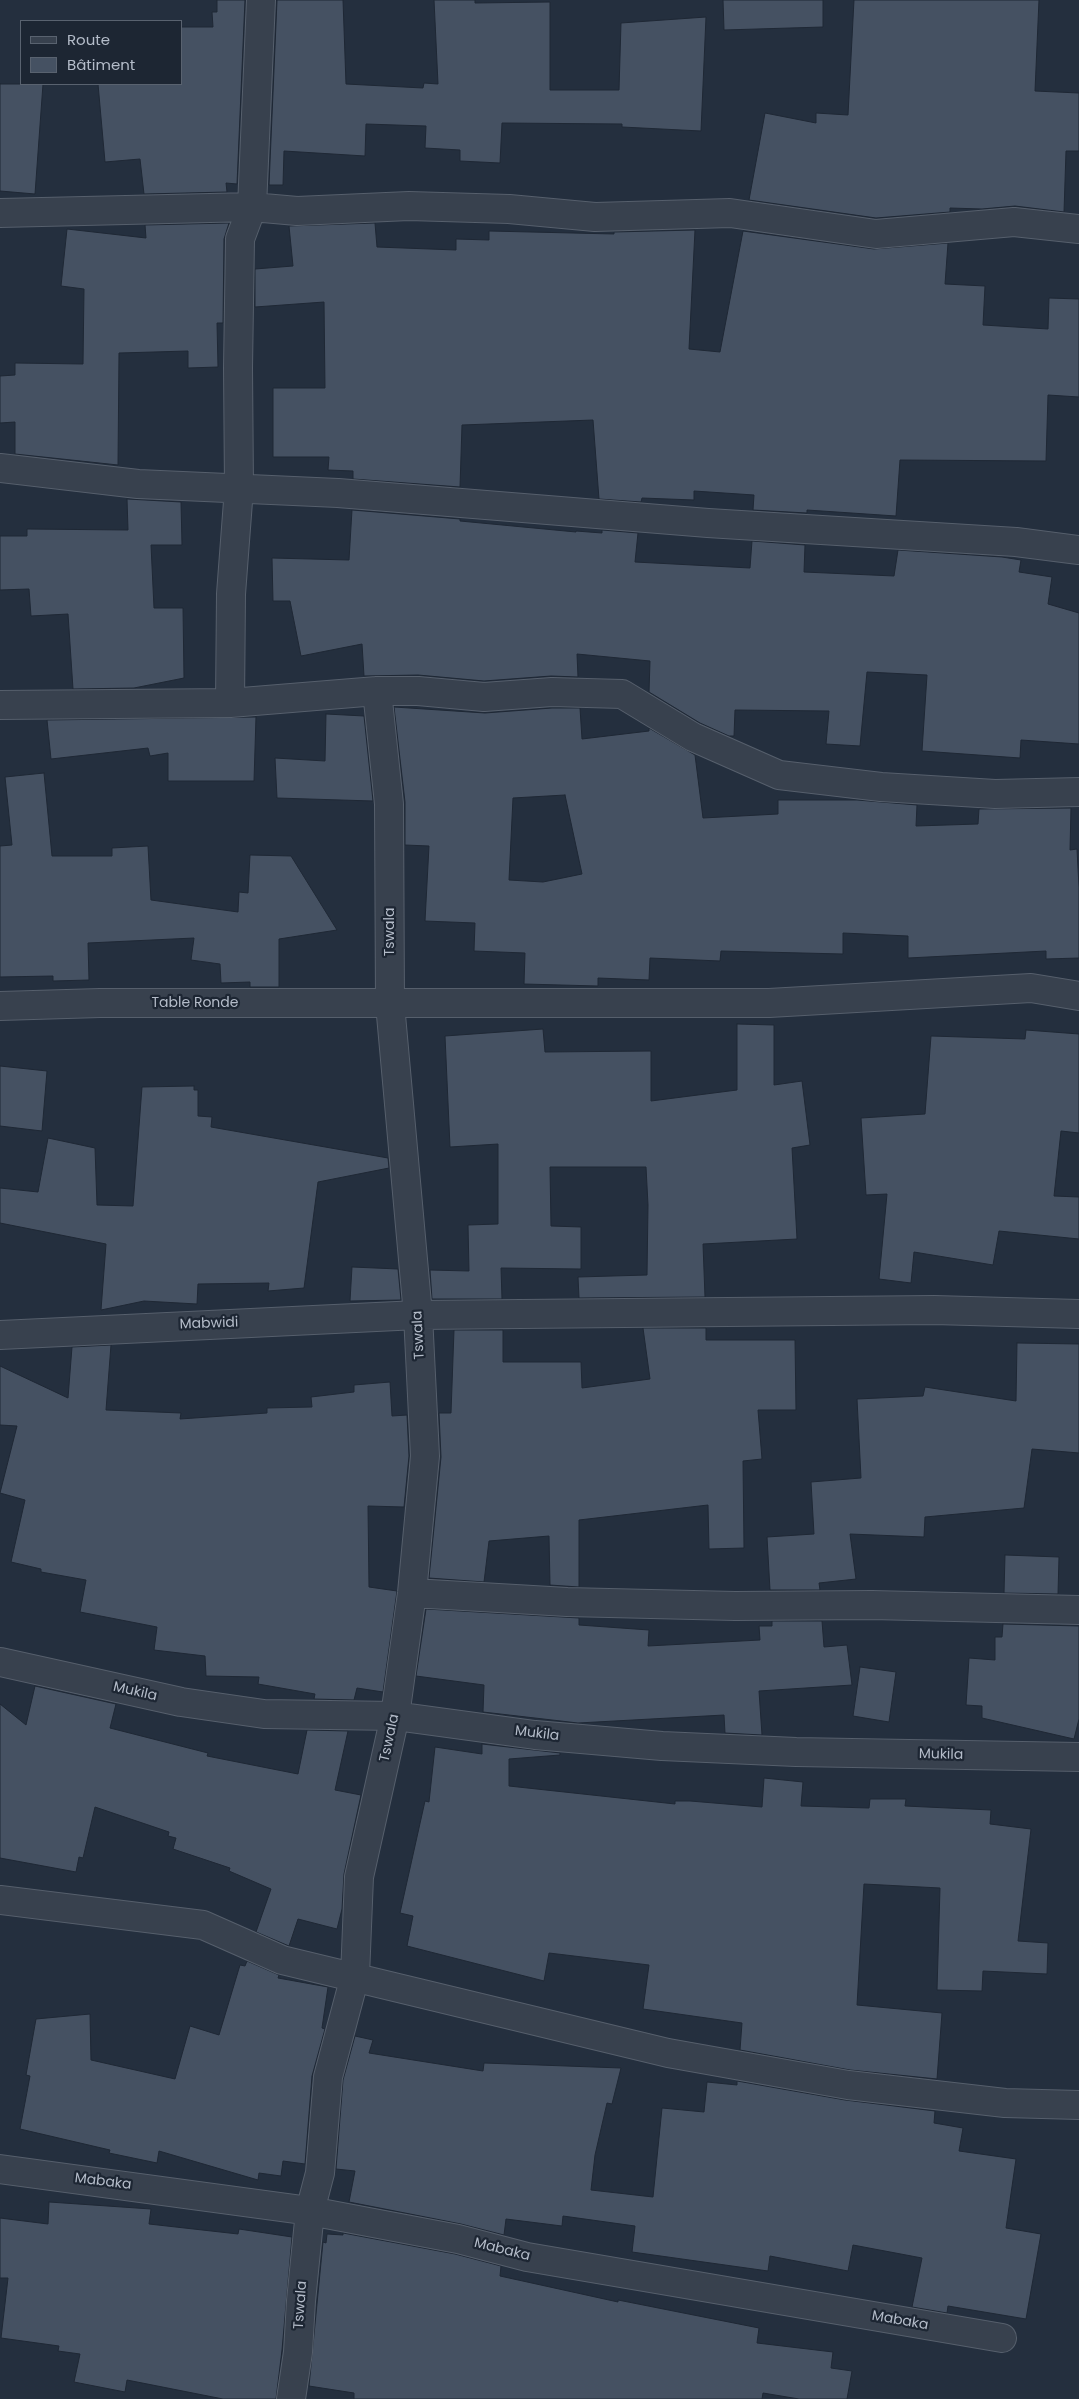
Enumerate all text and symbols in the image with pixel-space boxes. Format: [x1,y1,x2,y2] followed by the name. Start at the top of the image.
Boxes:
[20,20,182,85] legend
[67,29,110,50] text: Route
[67,54,135,75] text: Bâtiment
[382,908,398,956] street label: Tswala
[152,995,238,1011] street label: Table Ronde
[409,1310,429,1360] street label: Tswala
[179,1315,239,1333] street label: Mabwidi
[111,1679,159,1705] street label: Mukila
[377,1712,403,1764] street label: Tswala
[514,1723,560,1745] street label: Mukila
[919,1746,963,1764] street label: Mukila
[74,2170,132,2194] street label: Mabaka
[472,2235,532,2265] street label: Mabaka
[291,2280,311,2330] street label: Tswala
[870,2308,930,2334] street label: Mabaka

